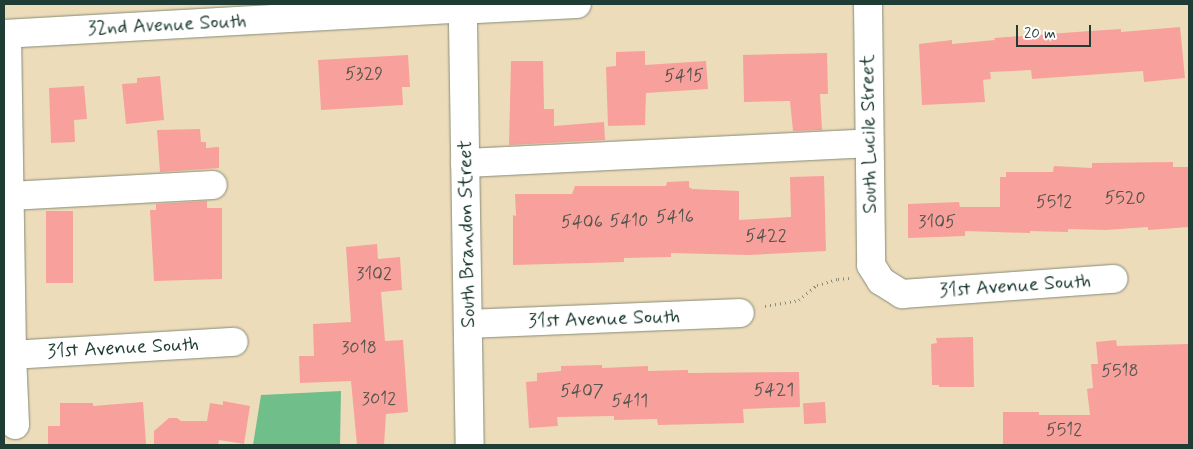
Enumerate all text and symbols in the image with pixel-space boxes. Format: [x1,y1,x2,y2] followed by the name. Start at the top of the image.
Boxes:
[88,9,246,41] street label: 32nd Avenue South
[1018,15,1093,47] scale bar
[1024,24,1056,44] text: 20 m
[856,54,882,214] street label: South Lucile Street
[345,63,383,85] house number: 5329
[664,65,704,87] house number: 5415
[453,140,481,328] street label: South Brandon Street
[1104,187,1146,209] house number: 5520
[1036,191,1072,213] house number: 5512
[656,206,694,228] house number: 5416
[610,210,648,232] house number: 5410
[561,211,603,233] house number: 5406
[918,211,956,233] house number: 3105
[745,225,787,247] house number: 5422
[356,263,392,285] house number: 3102
[940,269,1090,303] street label: 31st Avenue South
[529,304,679,334] street label: 31st Avenue South
[48,332,198,364] street label: 31st Avenue South
[341,337,377,359] house number: 3018
[1101,360,1139,382] house number: 5518
[754,379,794,401] house number: 5421
[560,380,604,402] house number: 5407
[362,388,396,410] house number: 3012
[612,390,648,412] house number: 5411
[1046,419,1082,441] house number: 5512

